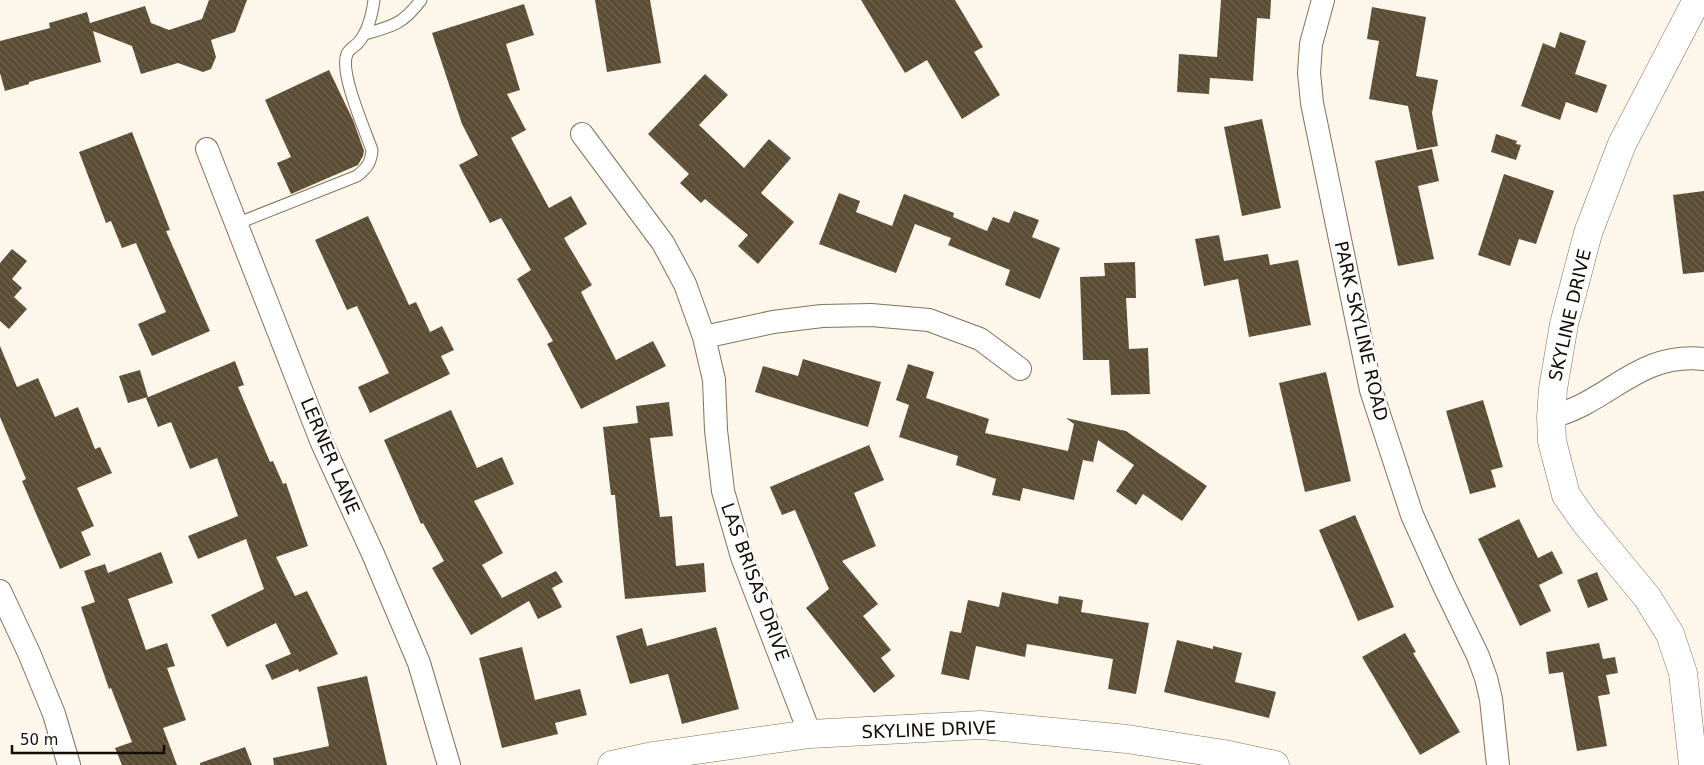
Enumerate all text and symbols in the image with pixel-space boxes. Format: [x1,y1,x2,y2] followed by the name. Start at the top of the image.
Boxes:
[1331,239,1392,423] street label: PARK SKYLINE ROAD
[1544,247,1595,383] street label: SKYLINE DRIVE
[296,394,364,517] street label: LERNER LANE
[717,500,794,664] street label: LAS BRISAS DRIVE
[861,717,997,742] street label: SKYLINE DRIVE
[12,722,165,754] scale bar
[20,731,58,749] text: 50 m

